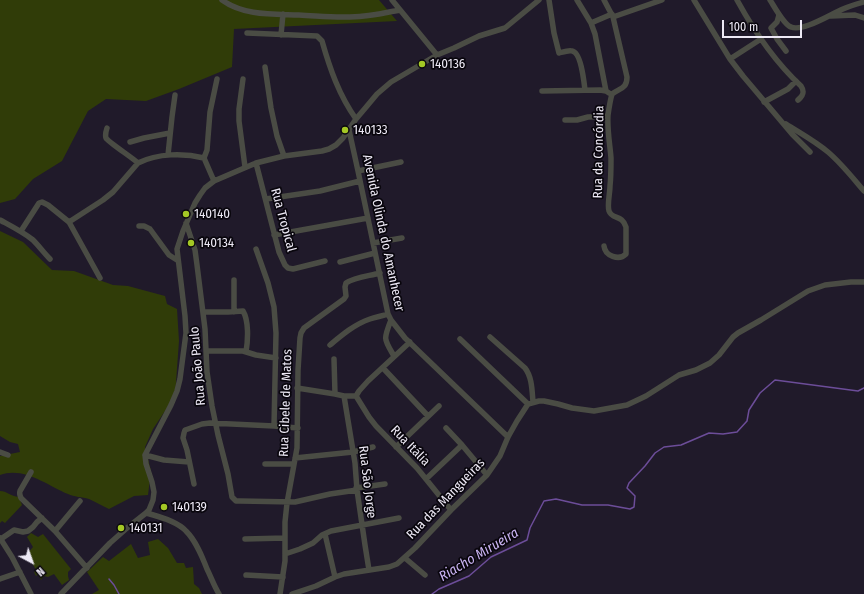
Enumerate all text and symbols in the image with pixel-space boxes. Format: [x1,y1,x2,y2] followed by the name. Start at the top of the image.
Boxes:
[724,12,804,38] scale bar
[729,20,758,34] text: 100 m
[430,56,465,72] place label: 140136
[417,59,427,69] marker: 140136
[590,106,608,198] street label: Rua da Concórdia
[353,122,388,138] place label: 140133
[340,125,350,135] marker: 140133
[359,153,407,313] street label: Avenida Olinda do Amanhecer
[267,186,299,254] street label: Rua Tropical
[194,206,230,222] place label: 140140
[181,209,191,219] marker: 140140
[199,235,234,251] place label: 140134
[186,238,196,248] marker: 140134
[187,326,209,406] street label: Rua João Paulo
[276,349,296,457] street label: Rua Cibele de Matos
[387,423,433,469] street label: Rua Itália
[355,445,379,519] street label: Rua São Jorge
[404,455,488,543] street label: Rua das Mangueiras
[172,499,207,515] place label: 140139
[159,502,169,512] marker: 140139
[129,520,163,536] place label: 140131
[116,523,126,533] marker: 140131
[436,525,522,585] water label: Riacho Mirueira
[12,542,52,582] north arrow
[33,564,47,579] text: N

